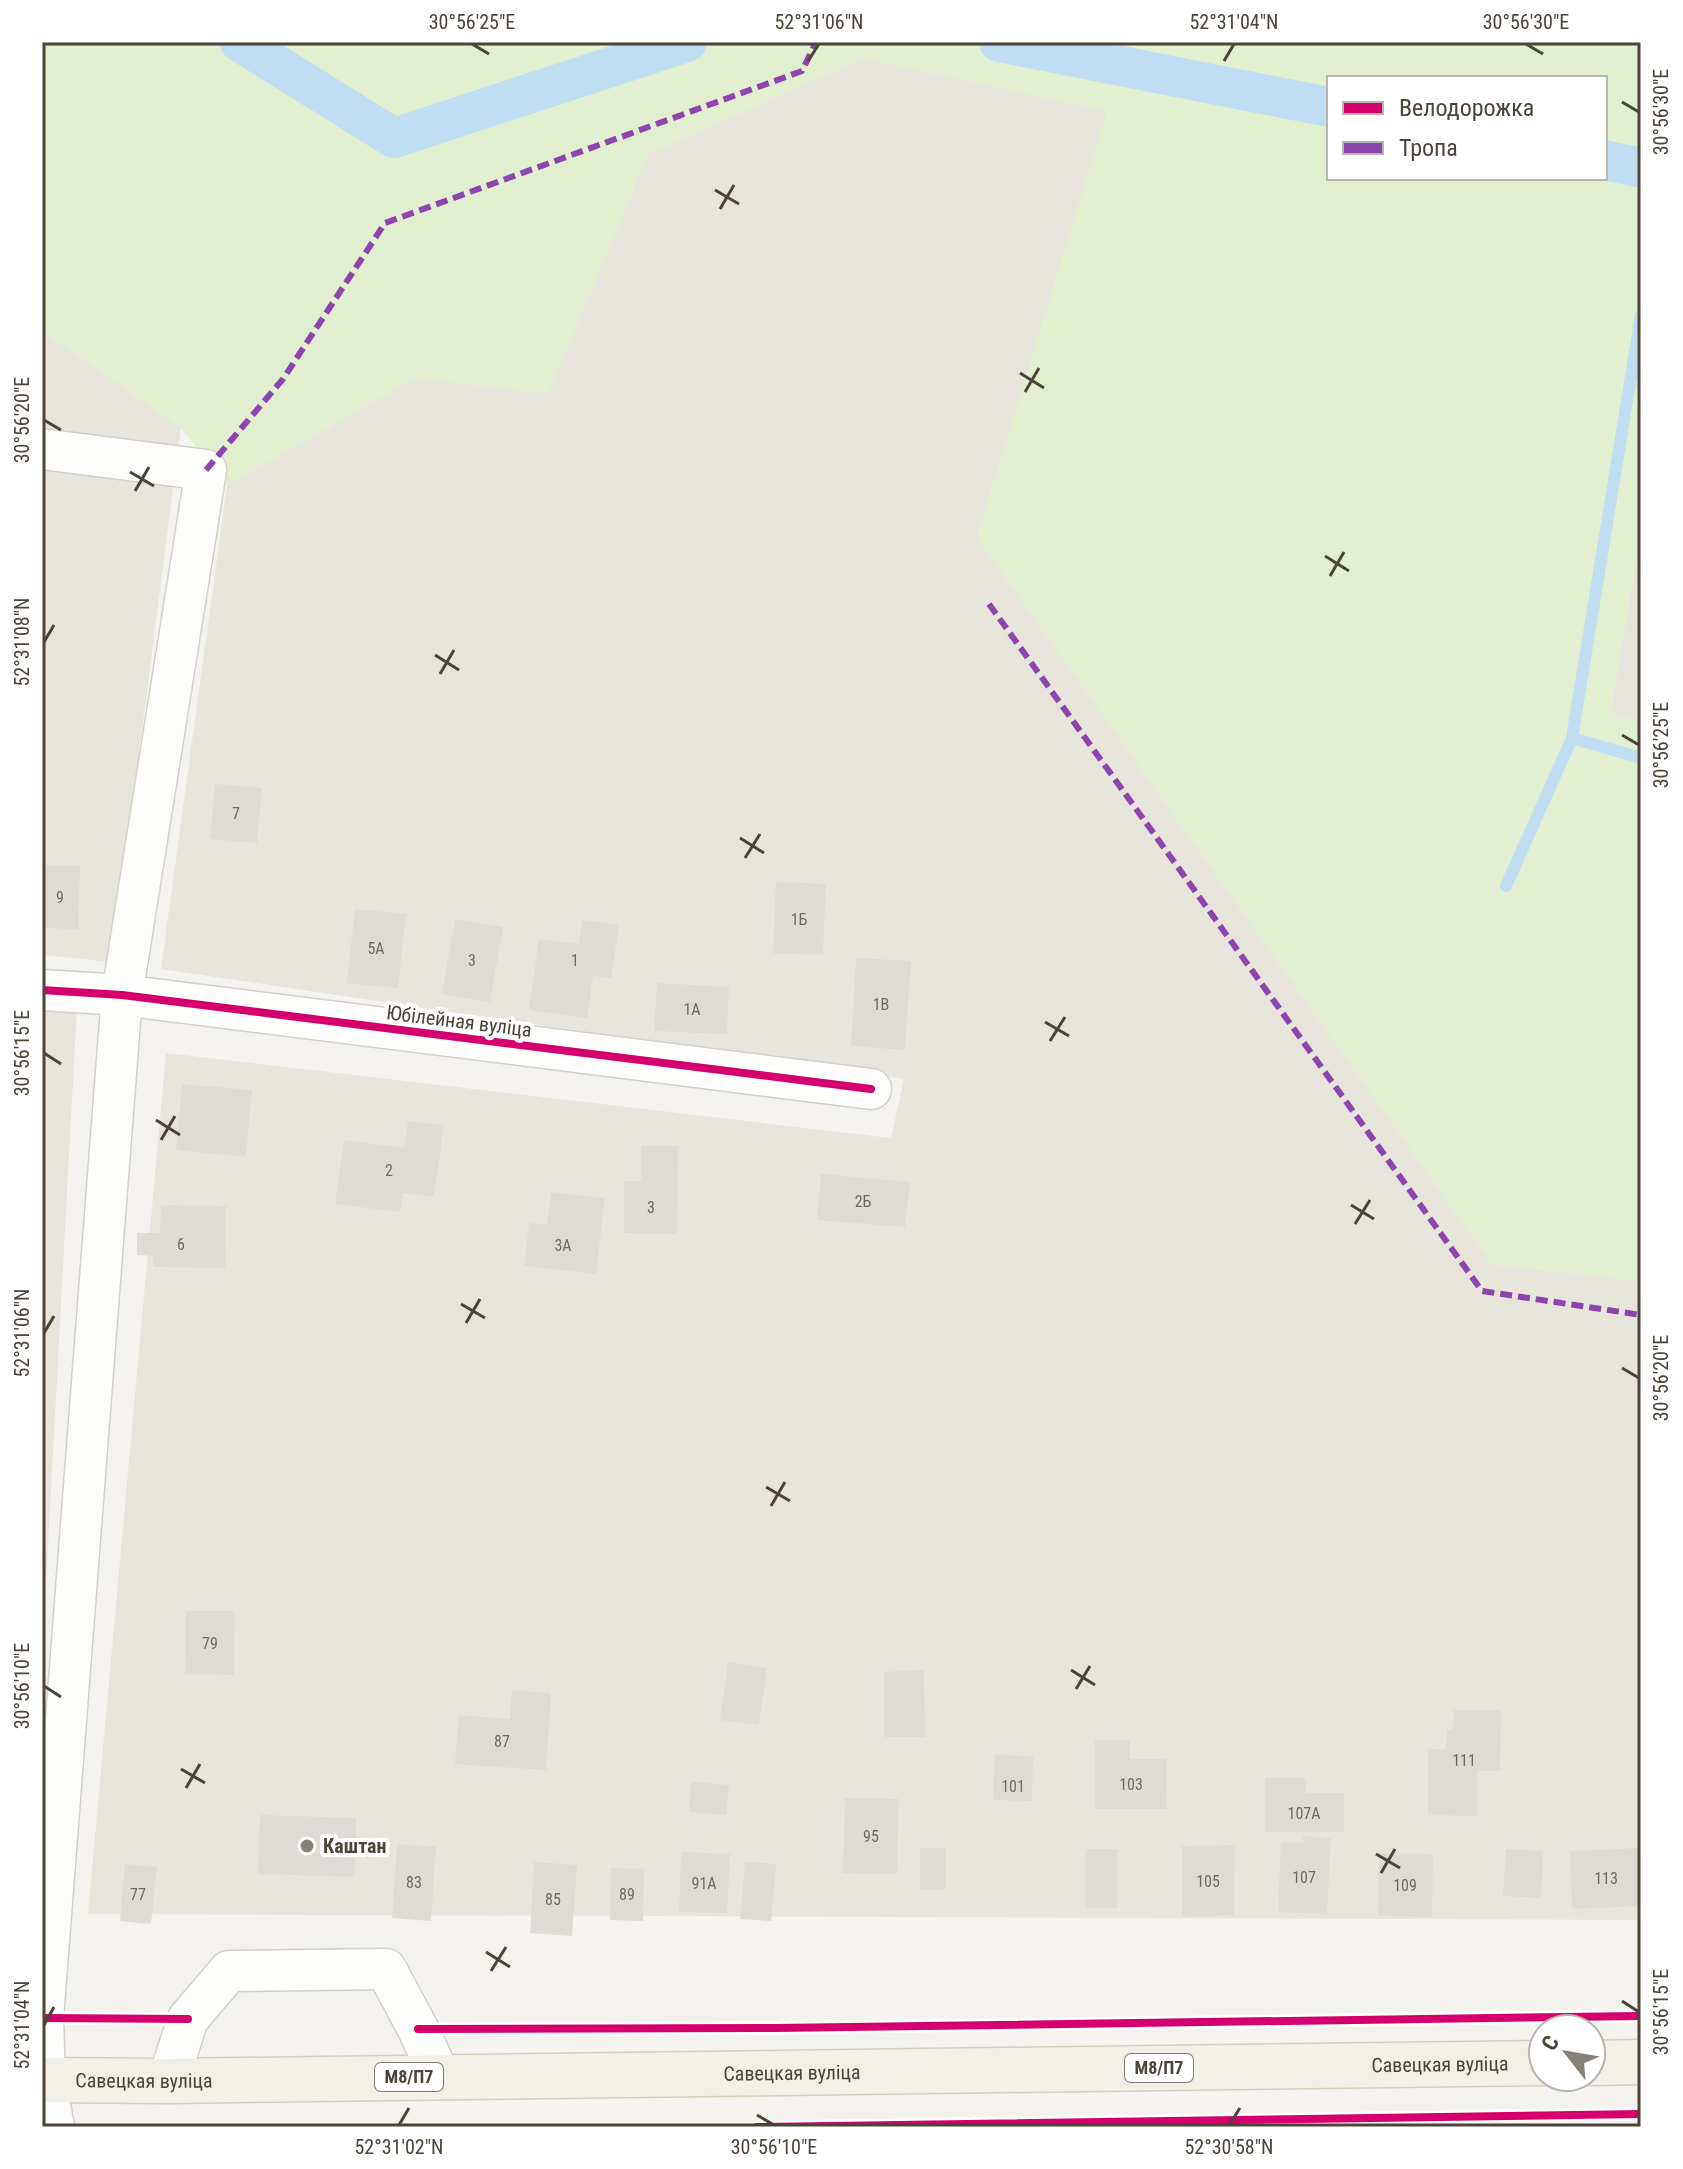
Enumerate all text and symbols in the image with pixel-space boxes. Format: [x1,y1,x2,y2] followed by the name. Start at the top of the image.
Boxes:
[429,10,515,34] text: 30°56'25"E
[774,10,864,34] text: 52°31'06"N
[1189,10,1279,34] text: 52°31'04"N
[1483,10,1569,34] text: 30°56'30"E
[1649,69,1673,155] text: 30°56'30"E
[1327,76,1607,180] legend
[1399,94,1534,122] text: Велодорожка
[1399,134,1458,162] text: Тропа
[10,377,34,463] text: 30°56'20"E
[10,597,34,687] text: 52°31'08"N
[1649,702,1673,788] text: 30°56'25"E
[232,804,240,823] house number: 7
[56,888,64,907] house number: 9
[791,910,808,929] house number: 1Б
[367,939,385,958] house number: 5А
[468,951,476,970] house number: 3
[571,951,579,970] house number: 1
[873,995,889,1014] house number: 1В
[385,1000,533,1042] street label: Юбілейная вуліца
[683,1000,701,1019] house number: 1А
[10,1010,34,1096] text: 30°56'15"E
[385,1161,393,1180] house number: 2
[855,1192,872,1211] house number: 2Б
[647,1198,655,1217] house number: 3
[177,1235,185,1254] house number: 6
[554,1236,572,1255] house number: 3А
[10,1288,34,1378] text: 52°31'06"N
[1649,1335,1673,1421] text: 30°56'20"E
[202,1634,218,1653] house number: 79
[10,1643,34,1729] text: 30°56'10"E
[494,1732,510,1751] house number: 87
[1452,1751,1476,1770] house number: 111
[1119,1775,1143,1794] house number: 103
[1001,1777,1025,1796] house number: 101
[1288,1804,1320,1823] house number: 107А
[863,1827,879,1846] house number: 95
[323,1834,386,1858] place label: Каштан
[298,1837,316,1855] marker: Каштан
[1292,1868,1316,1887] house number: 107
[1594,1869,1618,1888] house number: 113
[1196,1872,1220,1891] house number: 105
[406,1873,422,1892] house number: 83
[691,1874,717,1893] house number: 91А
[1393,1876,1417,1895] house number: 109
[130,1885,146,1904] house number: 77
[619,1885,635,1904] house number: 89
[545,1890,561,1909] house number: 85
[1649,1969,1673,2055] text: 30°56'15"E
[10,1980,34,2070] text: 52°31'04"N
[1527,2013,1607,2093] north arrow
[1536,2031,1564,2055] text: С
[1371,2051,1509,2077] street label: Савецкая вуліца
[1125,2054,1193,2082] road number: М8/П7
[723,2060,861,2086] street label: Савецкая вуліца
[375,2063,443,2091] road number: М8/П7
[75,2068,213,2093] street label: Савецкая вуліца
[354,2135,444,2159] text: 52°31'02"N
[731,2135,817,2159] text: 30°56'10"E
[1184,2135,1274,2159] text: 52°30'58"N

